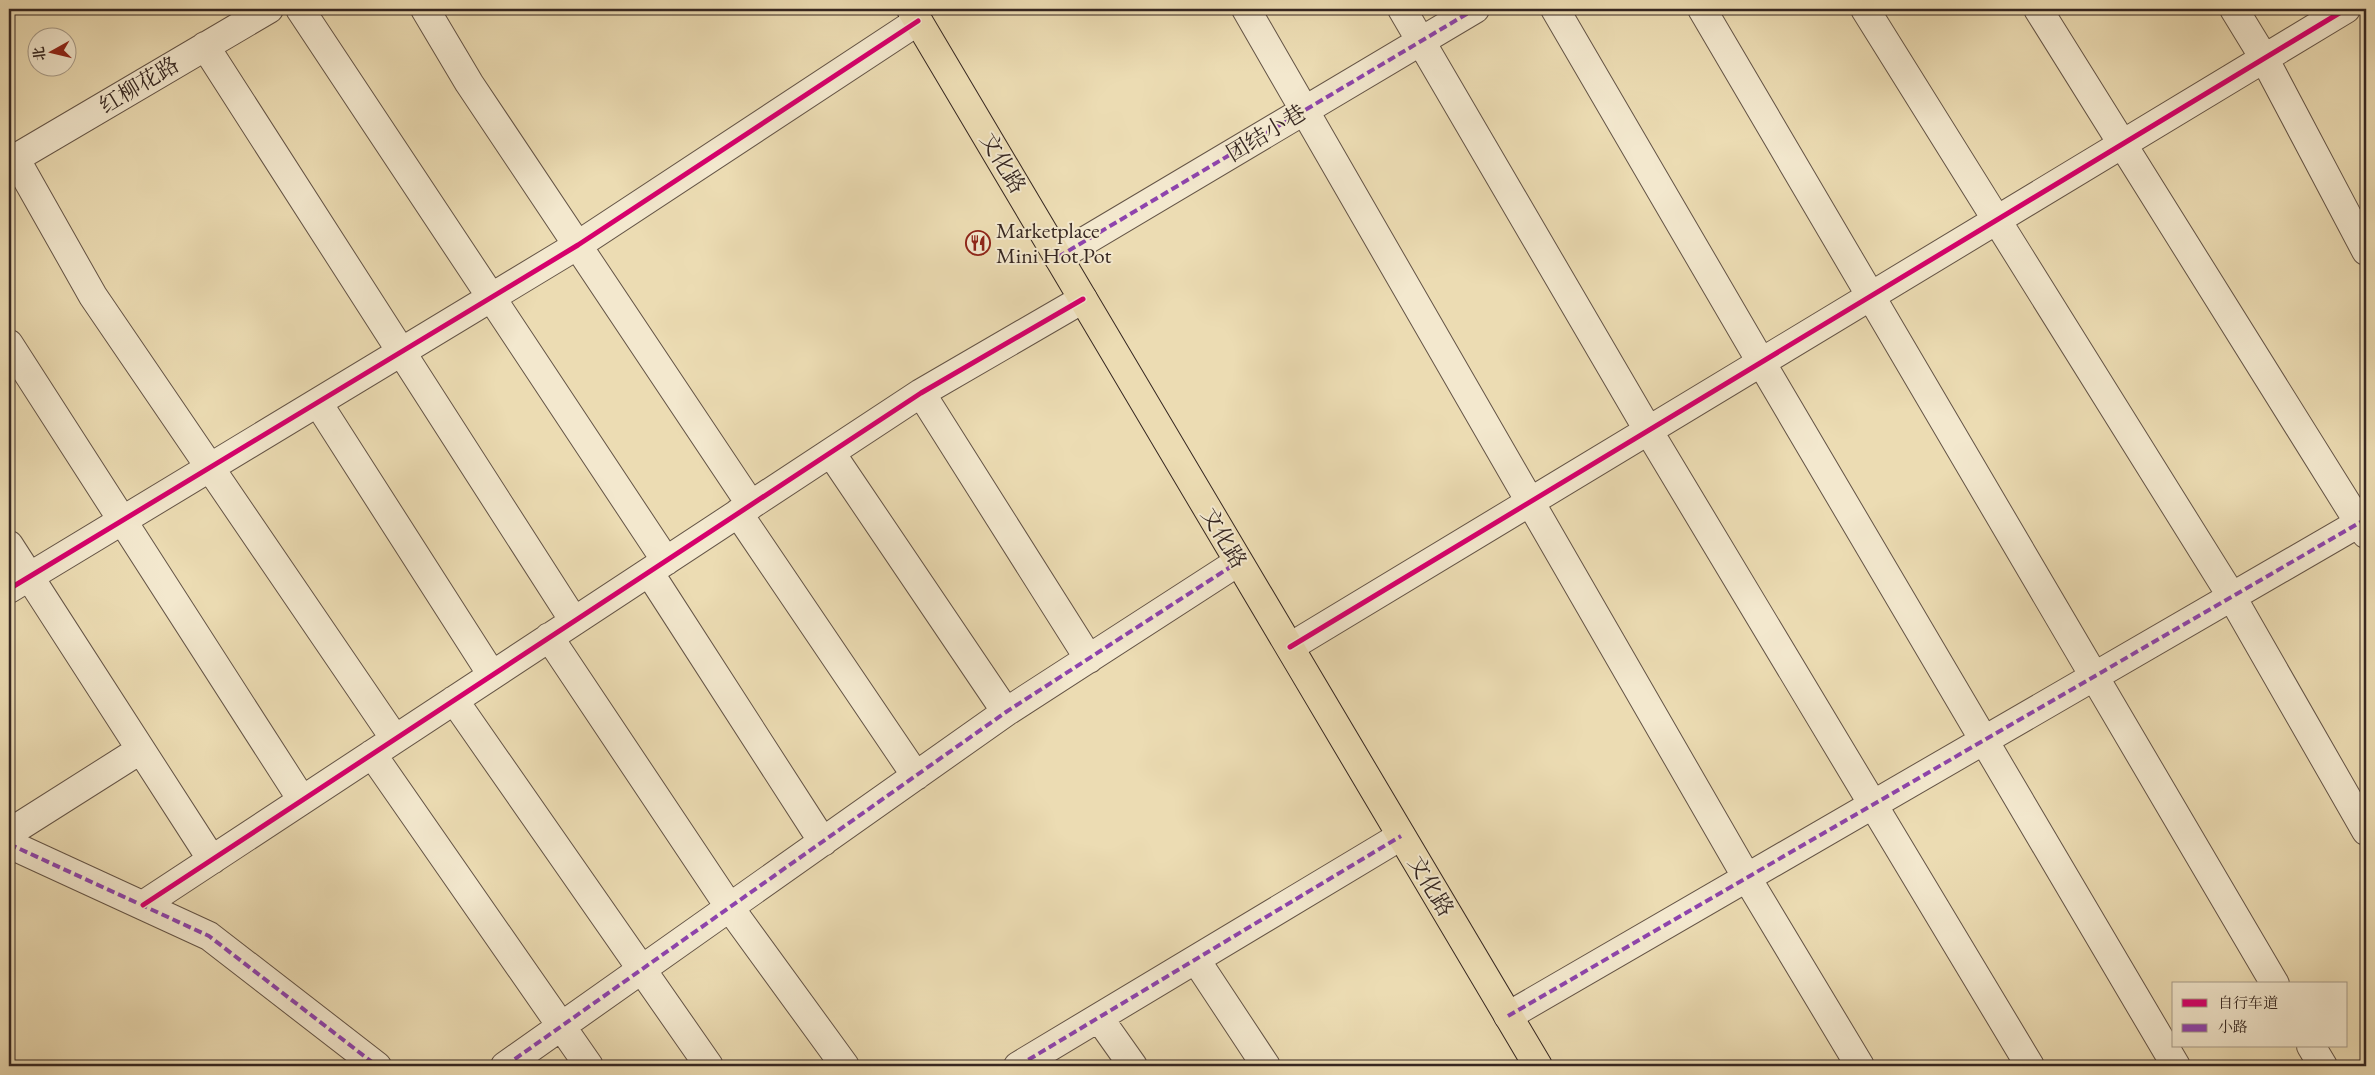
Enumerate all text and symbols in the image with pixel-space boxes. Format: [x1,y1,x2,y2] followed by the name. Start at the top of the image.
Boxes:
[28,28,78,78] north arrow
[29,46,49,62] text: 北
[94,50,184,120] street label: 红柳花路
[1221,98,1311,168] street label: 团结小巷
[974,127,1032,199] street label: 文化路
[996,216,1112,270] place label: Marketplace Mini Hot Pot
[965,230,991,256] restaurant icon: Marketplace Mini Hot Pot
[1195,502,1253,574] street label: 文化路
[1402,850,1460,922] street label: 文化路
[2172,982,2348,1048] legend
[2218,993,2278,1012] text: 自行车道
[2218,1017,2248,1036] text: 小路

